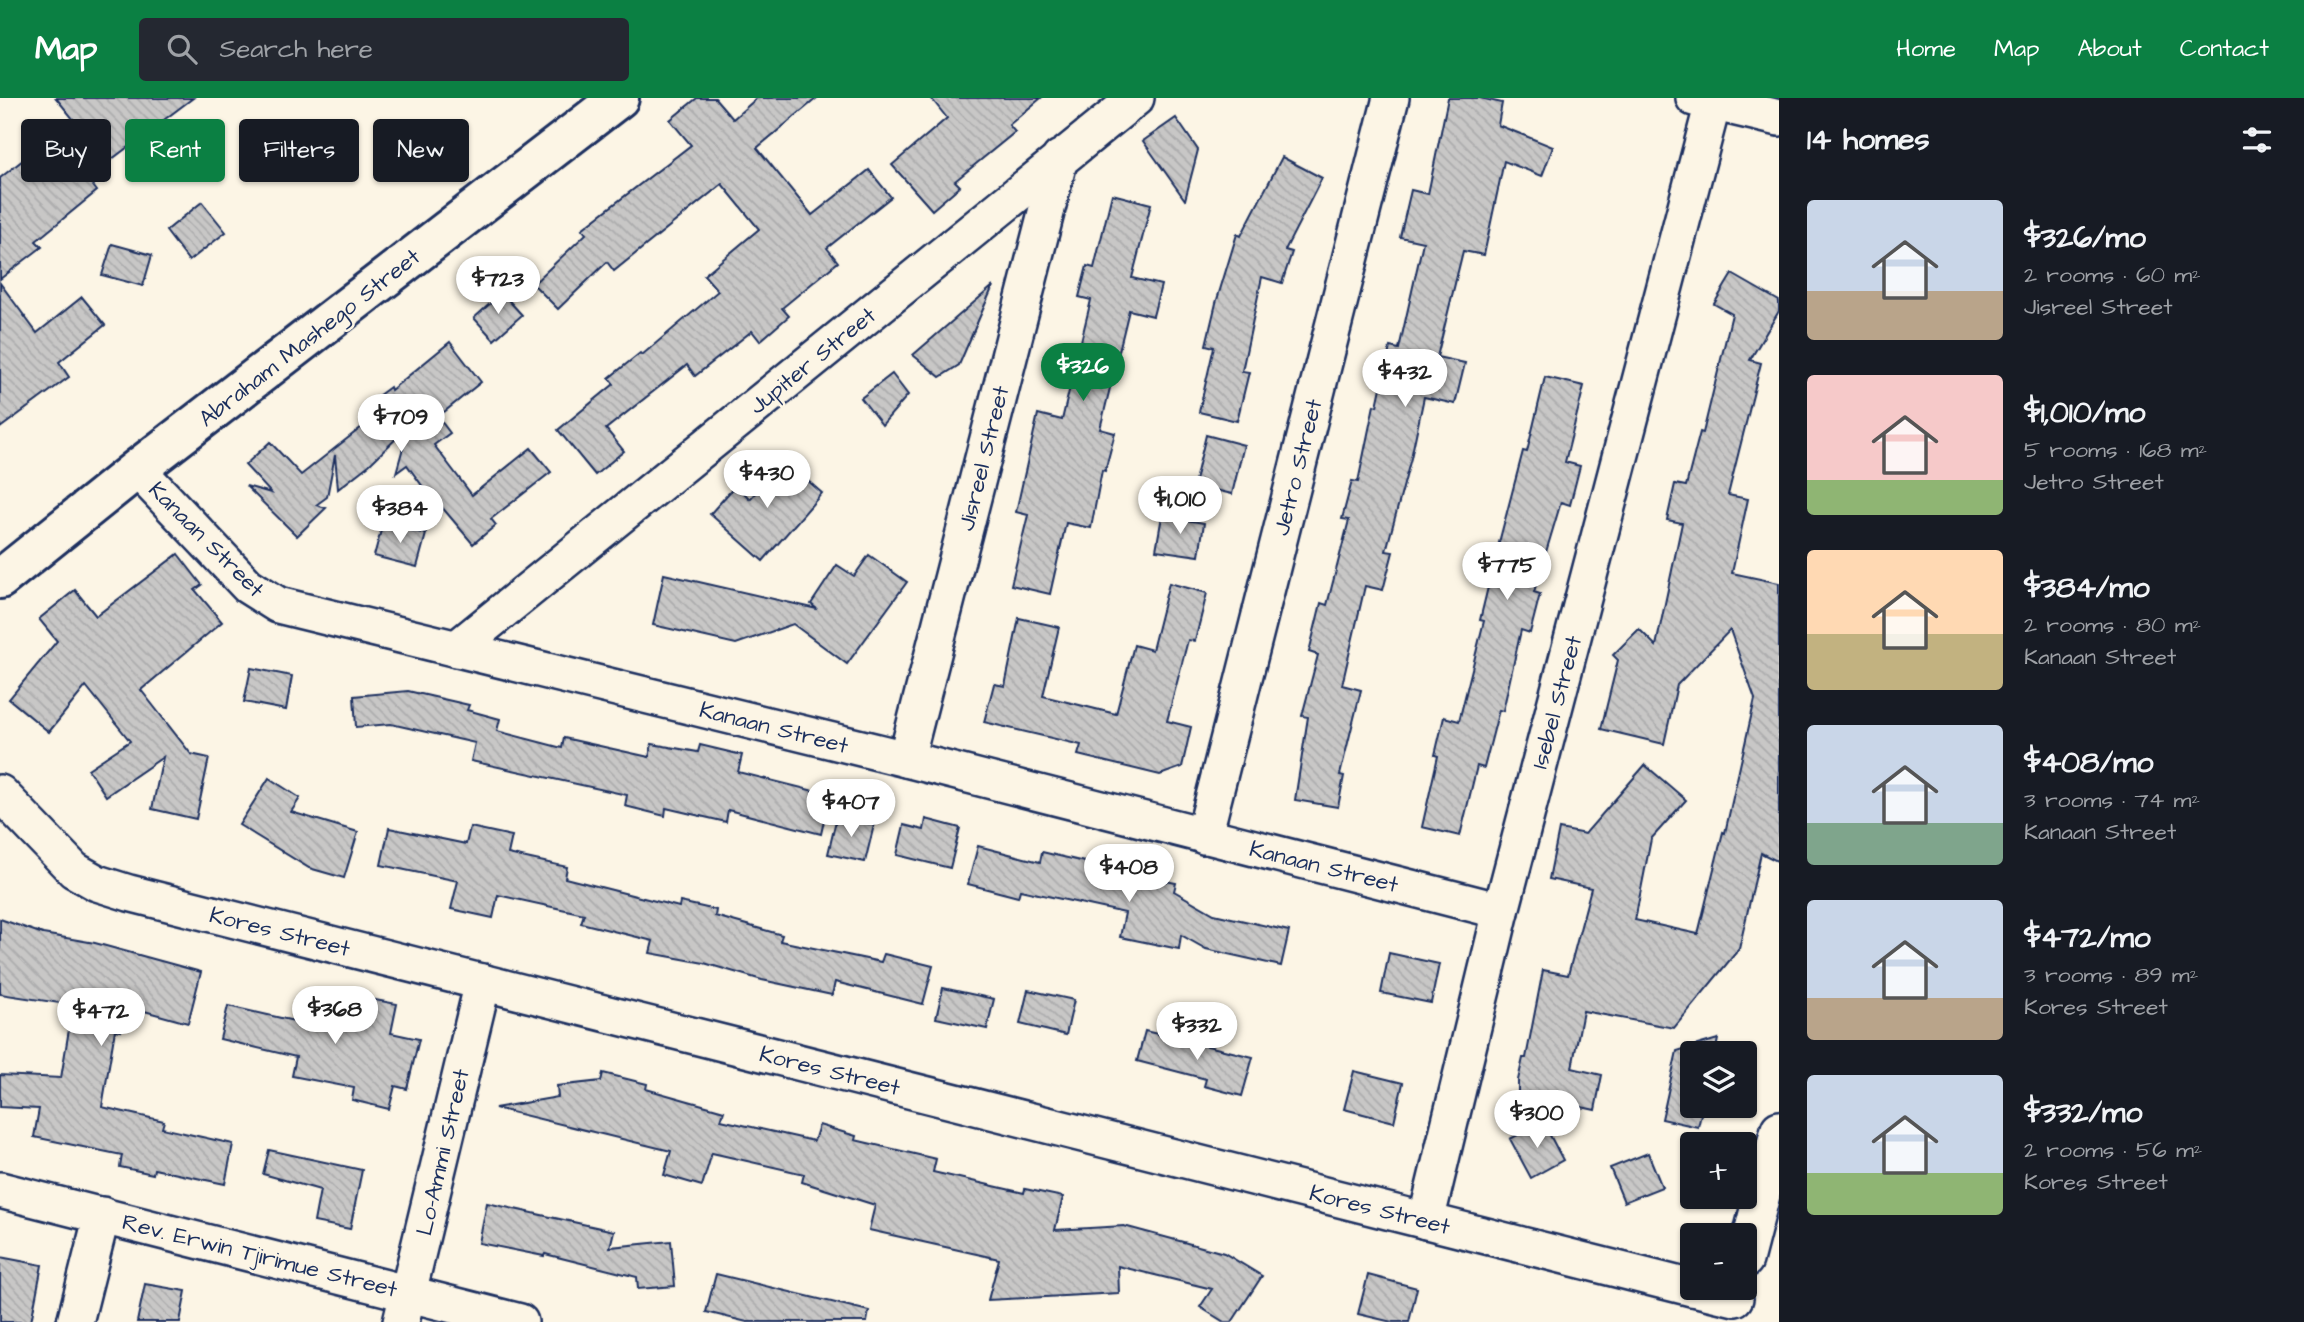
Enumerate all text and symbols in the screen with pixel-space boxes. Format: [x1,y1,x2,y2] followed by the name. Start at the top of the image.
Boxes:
[139,18,629,81] search box
[35,26,97,72] text: Map
[163,30,201,68] icon: search
[219,31,373,67] text: Search here
[1896,32,1956,66] text: Home
[1994,32,2039,66] text: Map
[2077,32,2142,66] text: About
[2180,32,2269,66] text: Contact
[21,119,111,182] chip: Buy
[125,119,225,182] chip: Rent
[239,119,359,182] chip: Filters
[373,119,469,182] chip: New
[1807,119,1930,161] text: 14 homes
[2238,121,2276,159] icon: filters
[2024,217,2146,259] text: $326/mo
[1863,228,1947,312] icon: home
[192,241,428,435] street label: Abraham Mashego Street
[457,256,539,316] pin: $723
[2024,259,2201,291] text: 2 rooms · 60 m²
[472,263,524,295] text: $723
[2024,291,2173,323] text: Jisreel Street
[742,299,883,422] street label: Jupiter Street
[1042,344,1124,403] pin: $326
[1057,350,1109,382] text: $326
[1364,350,1446,409] pin: $432
[1378,356,1432,388] text: $432
[950,382,1018,534] street label: Jisreel Street
[2024,392,2145,434] text: $1,010/mo
[360,394,442,454] pin: $709
[1266,395,1331,539] street label: Jetro Street
[374,401,428,433] text: $709
[1863,403,1947,487] icon: home
[2024,434,2207,466] text: 5 rooms · 168 m²
[726,450,808,510] pin: $430
[740,457,794,489] text: $430
[2024,466,2164,498] text: Jetro Street
[141,475,272,605] street label: Kanaan Street
[1123,476,1237,536] pin: $1,010
[1154,483,1206,515] text: $1,010
[359,486,441,545] pin: $384
[372,492,428,524] text: $384
[1466,542,1548,602] pin: $775
[1478,549,1536,581] text: $775
[2024,567,2150,609] text: $384/mo
[1863,578,1947,662] icon: home
[2024,609,2201,641] text: 2 rooms · 80 m²
[1524,631,1590,772] street label: Isebel Street
[2024,641,2176,673] text: Kanaan Street
[696,694,852,762] street label: Kanaan Street
[2024,742,2153,784] text: $408/mo
[1863,753,1947,837] icon: home
[810,780,892,839] pin: $407
[2024,784,2200,816] text: 3 rooms · 74 m²
[822,786,880,818] text: $407
[2024,816,2176,848] text: Kanaan Street
[1246,833,1402,901] street label: Kanaan Street
[1088,844,1170,904] pin: $408
[1100,851,1158,883] text: $408
[206,899,354,965] street label: Kores Street
[2024,917,2151,959] text: $472/mo
[1863,928,1947,1012] icon: home
[2024,959,2198,991] text: 3 rooms · 89 m²
[294,986,376,1046] pin: $368
[60,988,142,1048] pin: $472
[2024,991,2168,1023] text: Kores Street
[308,993,362,1025] text: $368
[73,995,129,1027] text: $472
[1156,1002,1238,1062] pin: $332
[1172,1009,1222,1041] text: $332
[756,1038,904,1104] street label: Kores Street
[1680,1041,1757,1300] map controls
[1680,1041,1757,1118] button: layers
[408,1065,478,1239] street label: Lo-Ammi Street
[1496,1090,1578,1150] pin: $300
[2024,1092,2142,1134] text: $332/mo
[1510,1097,1564,1129] text: $300
[1863,1103,1947,1187] icon: home
[1680,1132,1757,1209] button: +
[2024,1134,2202,1166] text: 2 rooms · 56 m²
[2024,1166,2168,1198] text: Kores Street
[1306,1177,1454,1243] street label: Kores Street
[119,1206,401,1306] street label: Rev. Erwin Tjirimue Street
[1680,1223,1757,1300] button: −

